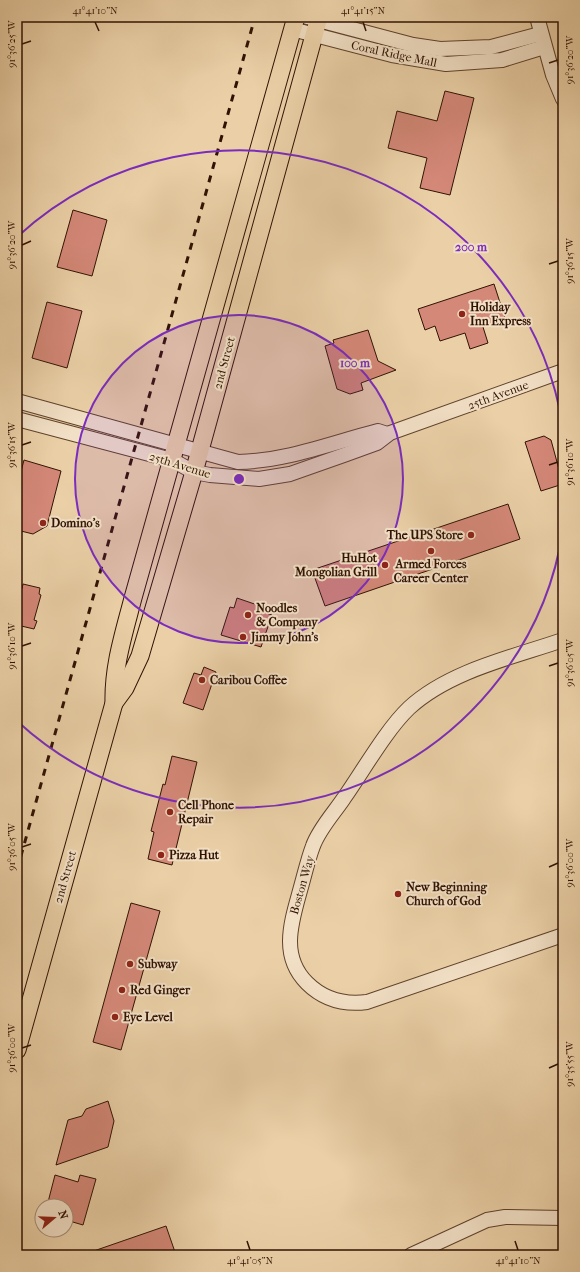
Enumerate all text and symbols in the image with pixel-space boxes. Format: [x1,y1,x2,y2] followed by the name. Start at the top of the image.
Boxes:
[72,5,118,17] text: 41°41'10"N
[341,5,385,17] text: 41°41'15"N
[6,19,18,68] text: 91°36'25"W
[564,35,576,84] text: 91°36'20"W
[350,38,439,70] street label: Coral Ridge Mall
[6,220,18,269] text: 91°36'20"W
[564,237,576,284] text: 91°36'15"W
[455,240,488,254] text: 200 m
[470,300,532,329] place label: Holiday Inn Express
[457,309,467,319] marker: Holiday Inn Express
[210,334,238,391] street label: 2nd Street
[340,356,371,370] text: 100 m
[466,378,530,412] street label: 25th Avenue
[6,421,18,468] text: 91°36'15"W
[564,437,576,485] text: 91°36'10"W
[148,449,213,481] street label: 25th Avenue
[232,472,246,486] centre of rings
[51,516,100,530] place label: Domino's
[38,518,48,528] marker: Domino's
[386,528,463,542] place label: The UPS Store
[466,530,476,540] marker: The UPS Store
[426,546,436,556] marker: Armed Forces Career Center
[294,551,378,580] place label: HuHot Mongolian Grill
[394,557,469,585] place label: Armed Forces Career Center
[380,560,390,570] marker: HuHot Mongolian Grill
[256,601,318,630] place label: Noodles & Company
[243,610,253,620] marker: Noodles & Company
[6,621,18,669] text: 91°36'10"W
[249,630,319,645] place label: Jimmy John's
[238,632,248,642] marker: Jimmy John's
[564,638,576,687] text: 91°36'05"W
[210,673,287,687] place label: Caribou Coffee
[197,675,207,685] marker: Caribou Coffee
[178,798,234,827] place label: Cell Phone Repair
[165,807,175,817] marker: Cell Phone Repair
[6,822,18,871] text: 91°36'05"W
[564,837,576,887] text: 91°36'00"W
[51,848,79,905] street label: 2nd Street
[169,848,220,862] place label: Pizza Hut
[156,850,166,860] marker: Pizza Hut
[287,853,317,916] street label: Boston Way
[406,880,487,908] place label: New Beginning Church of God
[393,889,403,899] marker: New Beginning Church of God
[138,957,178,972] place label: Subway
[125,959,135,969] marker: Subway
[130,983,191,998] place label: Red Ginger
[117,985,127,995] marker: Red Ginger
[123,1010,173,1025] place label: Eye Level
[110,1012,120,1022] marker: Eye Level
[6,1022,18,1072] text: 91°36'00"W
[564,1040,576,1087] text: 91°35'55"W
[34,1198,74,1238] north arrow
[55,1209,71,1222] text: N
[227,1255,273,1267] text: 41°41'05"N
[495,1255,541,1267] text: 41°41'10"N

